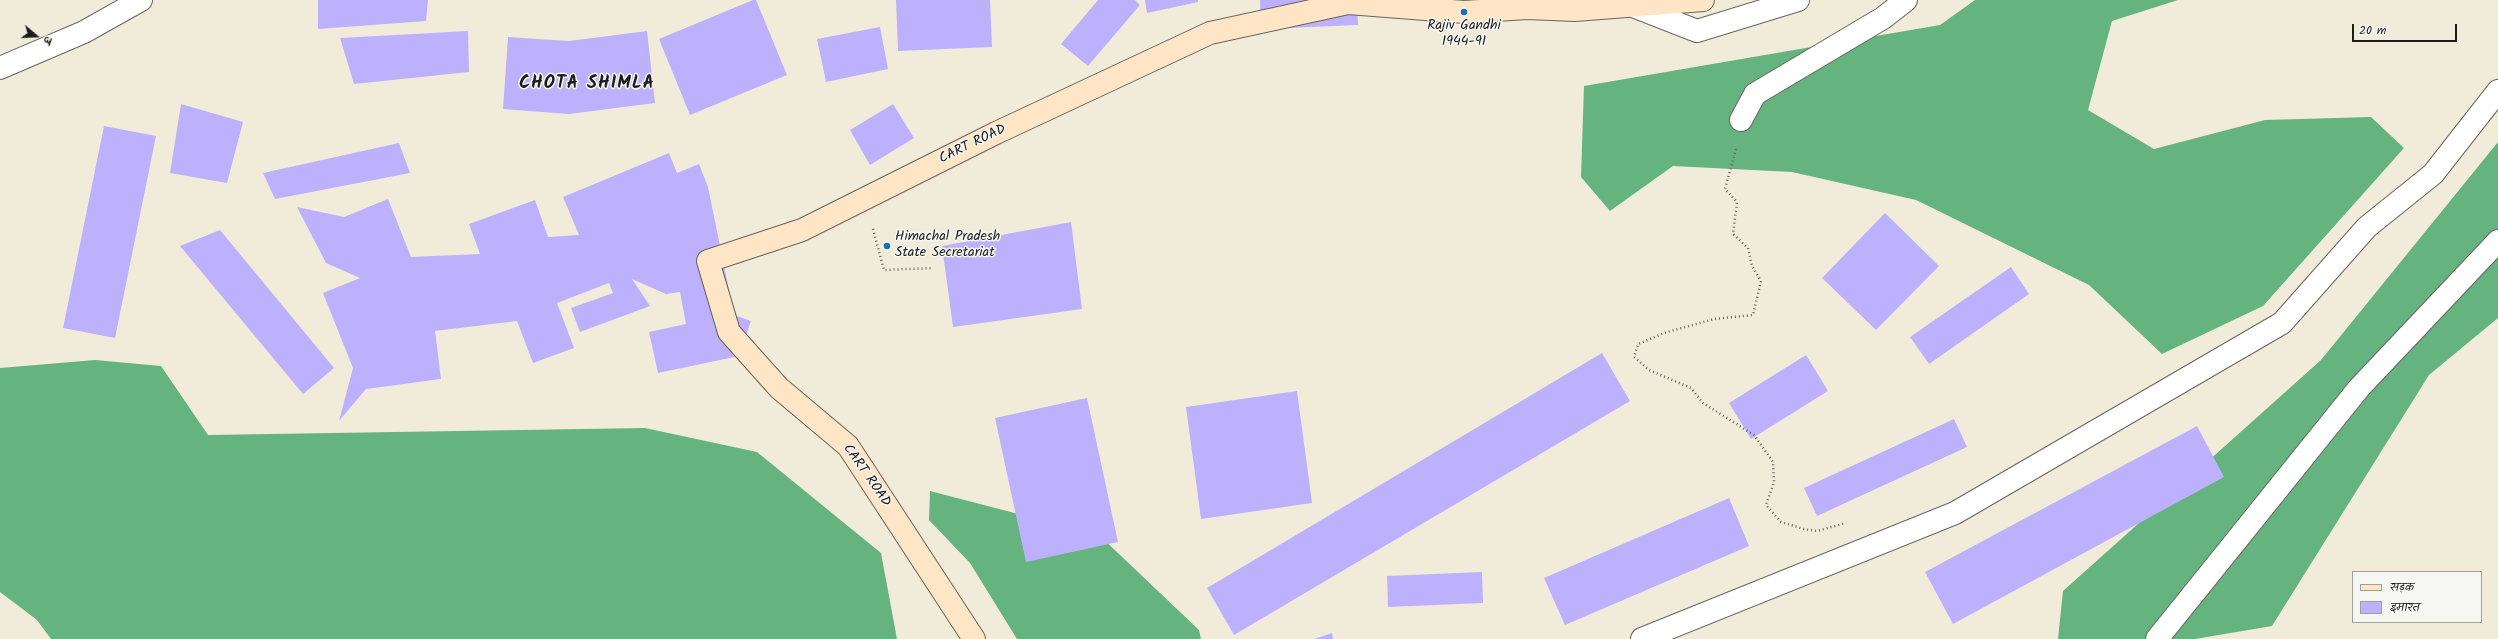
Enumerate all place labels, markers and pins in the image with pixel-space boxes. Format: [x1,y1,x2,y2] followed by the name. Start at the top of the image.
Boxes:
[1459,7,1469,17] marker: Rajiv Gandhi 1944-91
[1427,19,1501,52] place label: Rajiv Gandhi 1944-91
[895,230,1000,262] place label: Himachal Pradesh State Secretariat
[882,241,892,251] marker: Himachal Pradesh State Secretariat

